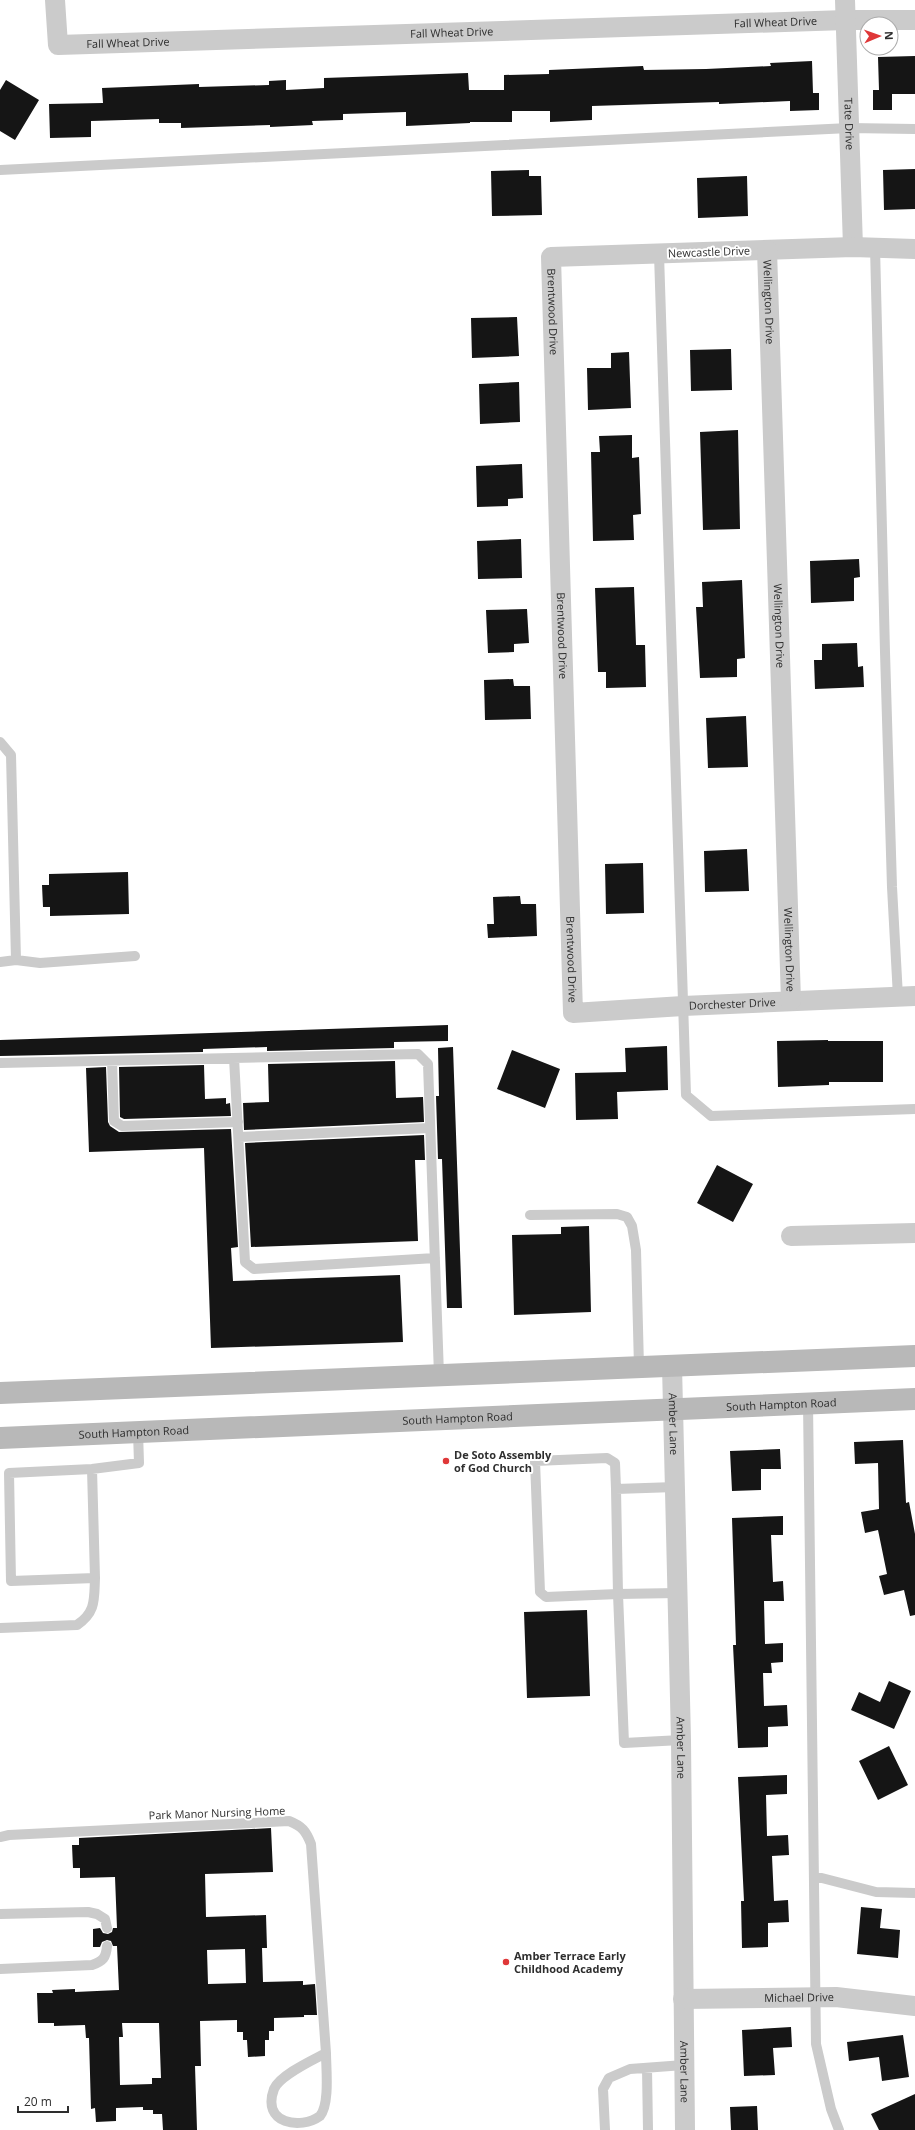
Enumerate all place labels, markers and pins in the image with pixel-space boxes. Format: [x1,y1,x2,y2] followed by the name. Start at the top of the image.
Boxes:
[454,1447,552,1475] place label: De Soto Assembly of God Church
[441,1456,451,1466] marker: De Soto Assembly of God Church
[514,1948,626,1976] place label: Amber Terrace Early Childhood Academy
[501,1957,511,1967] marker: Amber Terrace Early Childhood Academy

